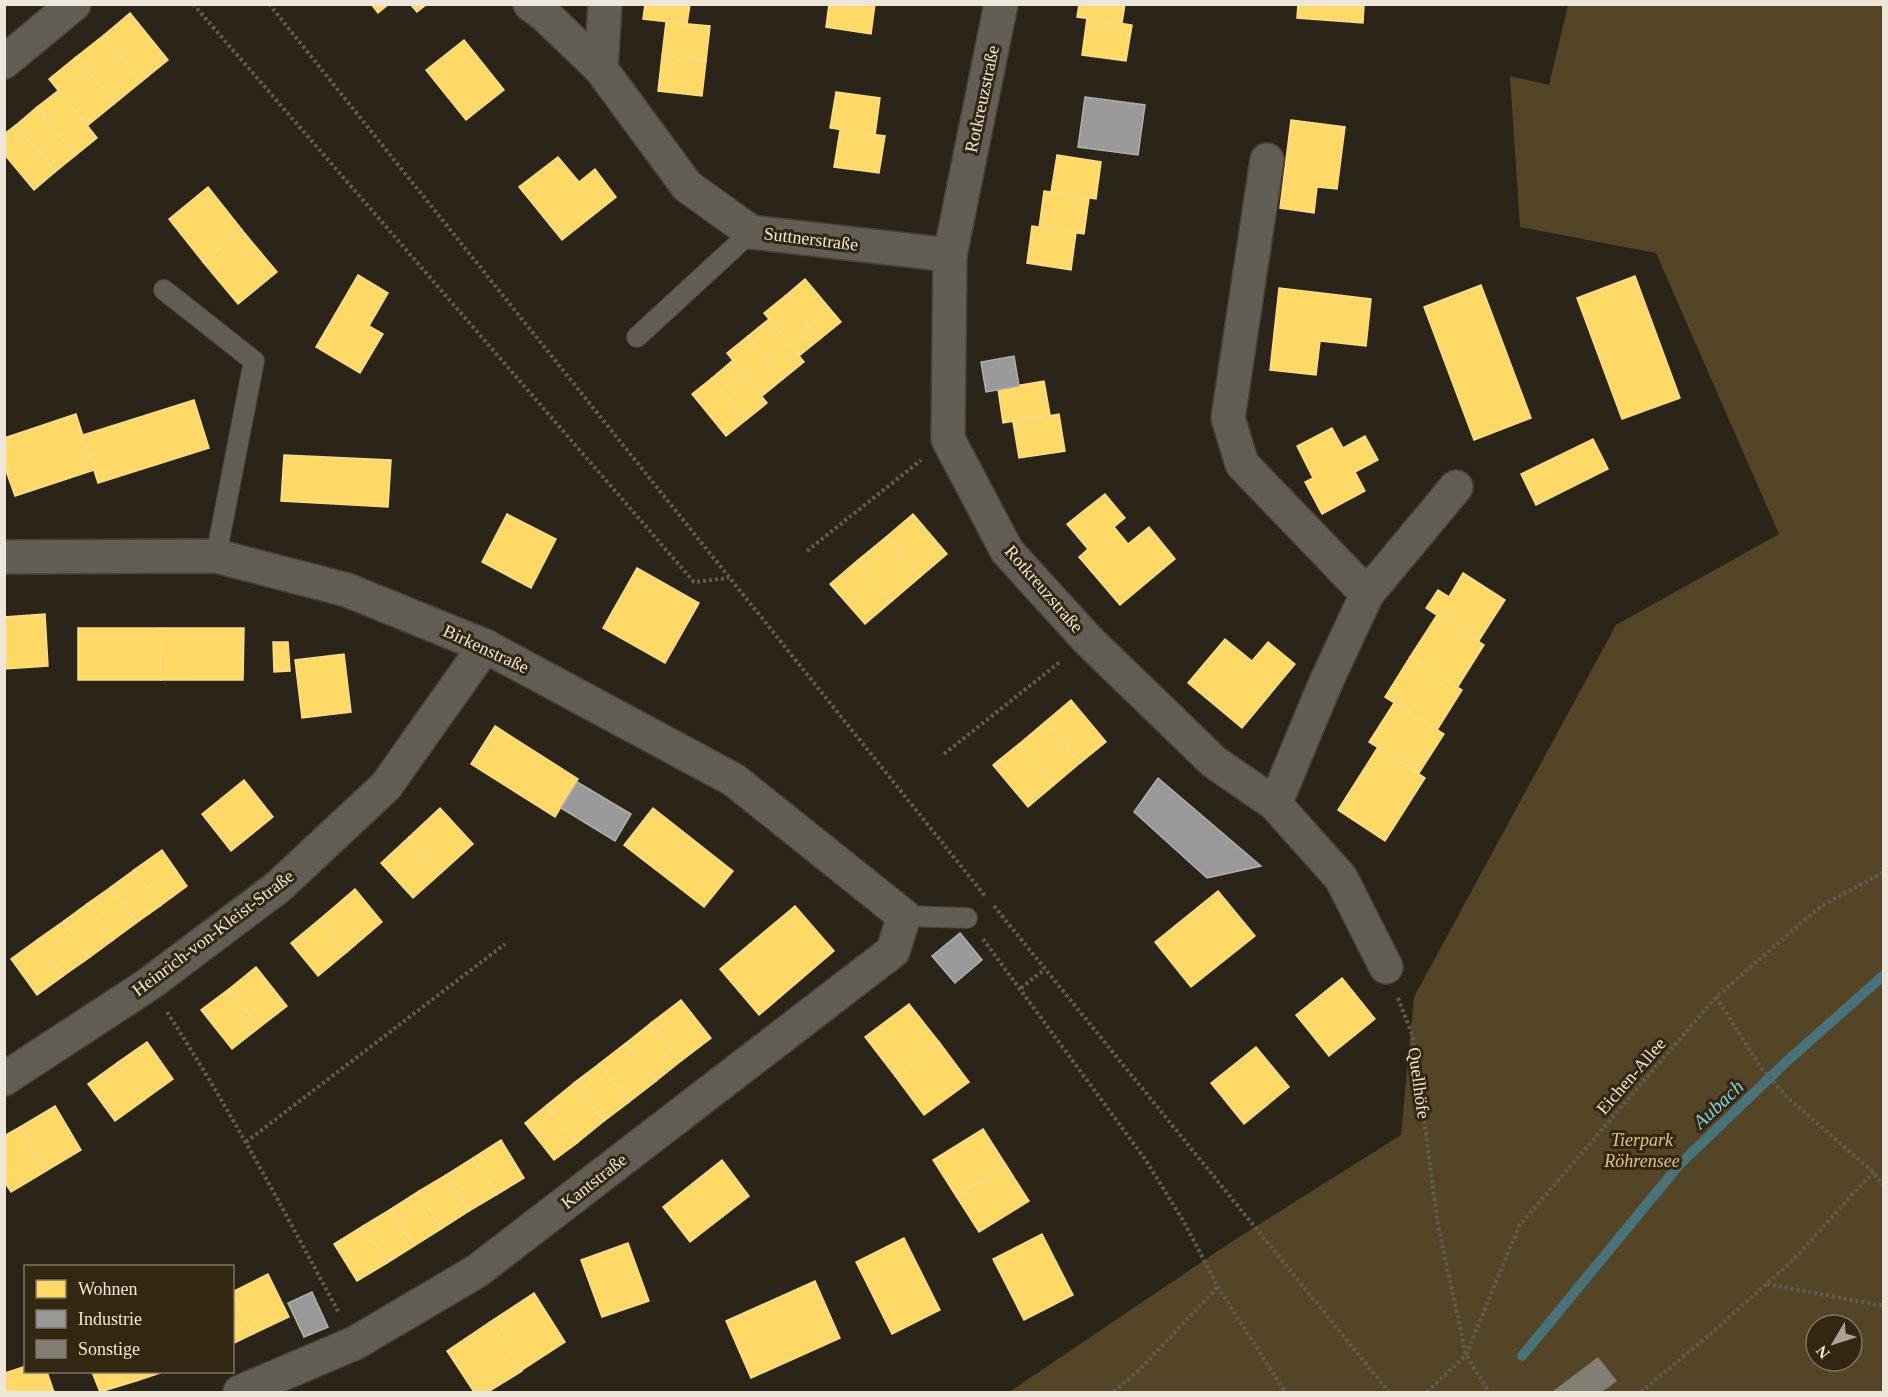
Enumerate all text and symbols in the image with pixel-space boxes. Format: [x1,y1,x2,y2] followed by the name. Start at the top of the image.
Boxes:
[961,44,1003,154] street label: Rotkreuzstraße
[763,223,859,255] street label: Suttnerstraße
[1001,541,1087,637] street label: Rotkreuzstraße
[440,621,532,678] street label: Birkenstraße
[128,866,298,1000] street label: Heinrich-von-Kleist-Straße
[1592,1034,1670,1118] street label: Eichen-Allee
[1404,1046,1434,1120] street label: Quellhöfe
[1687,1075,1748,1134] water label: Aubach
[1603,1130,1680,1171] park label: Tierpark Röhrensee
[557,1149,631,1213] street label: Kantstraße
[24,1265,234,1373] legend
[78,1279,138,1299] text: Wohnen
[78,1309,142,1329] text: Industrie
[1804,1313,1864,1373] north arrow
[78,1339,140,1359] text: Sonstige
[1812,1342,1833,1362] text: N

